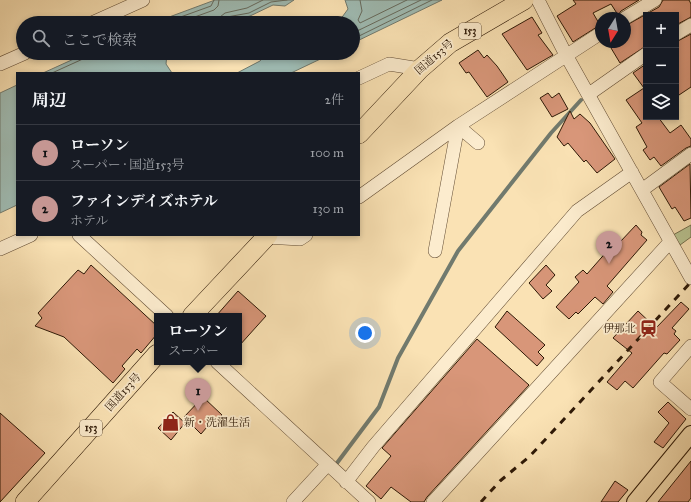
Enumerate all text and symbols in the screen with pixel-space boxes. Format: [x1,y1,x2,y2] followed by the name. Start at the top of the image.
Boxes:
[595,12,631,48] north arrow
[643,12,679,120] map controls
[643,12,679,48] button: +
[16,16,360,60] search box
[459,23,481,39] road number: 153
[30,27,52,49] icon: search
[62,31,137,49] text: ここで検索
[412,37,456,77] street label: 国道153号
[643,48,679,84] button: −
[643,84,679,120] button: layers
[32,90,66,111] text: 周辺
[325,92,344,108] text: 2件
[70,136,129,154] text: ローソン
[42,145,48,161] text: 1
[310,145,344,161] text: 100 m
[70,157,184,173] text: スーパー · 国道153号
[70,192,218,210] text: ファインデイズホテル
[42,201,48,217] text: 2
[312,201,344,217] text: 130 m
[70,213,108,229] text: ホテル
[596,231,622,264] pin: 2
[154,313,242,365] popup
[639,318,659,338] station icon: 伊那北
[168,322,228,340] text: ローソン
[603,322,636,335] place label: 伊那北
[355,323,375,343] your location
[168,343,219,359] text: スーパー
[103,370,143,414] street label: 国道153号
[185,378,211,411] pin: 1
[161,412,181,432] shop icon: 新・洗濯生活
[184,416,250,429] place label: 新・洗濯生活
[80,420,102,436] road number: 153

